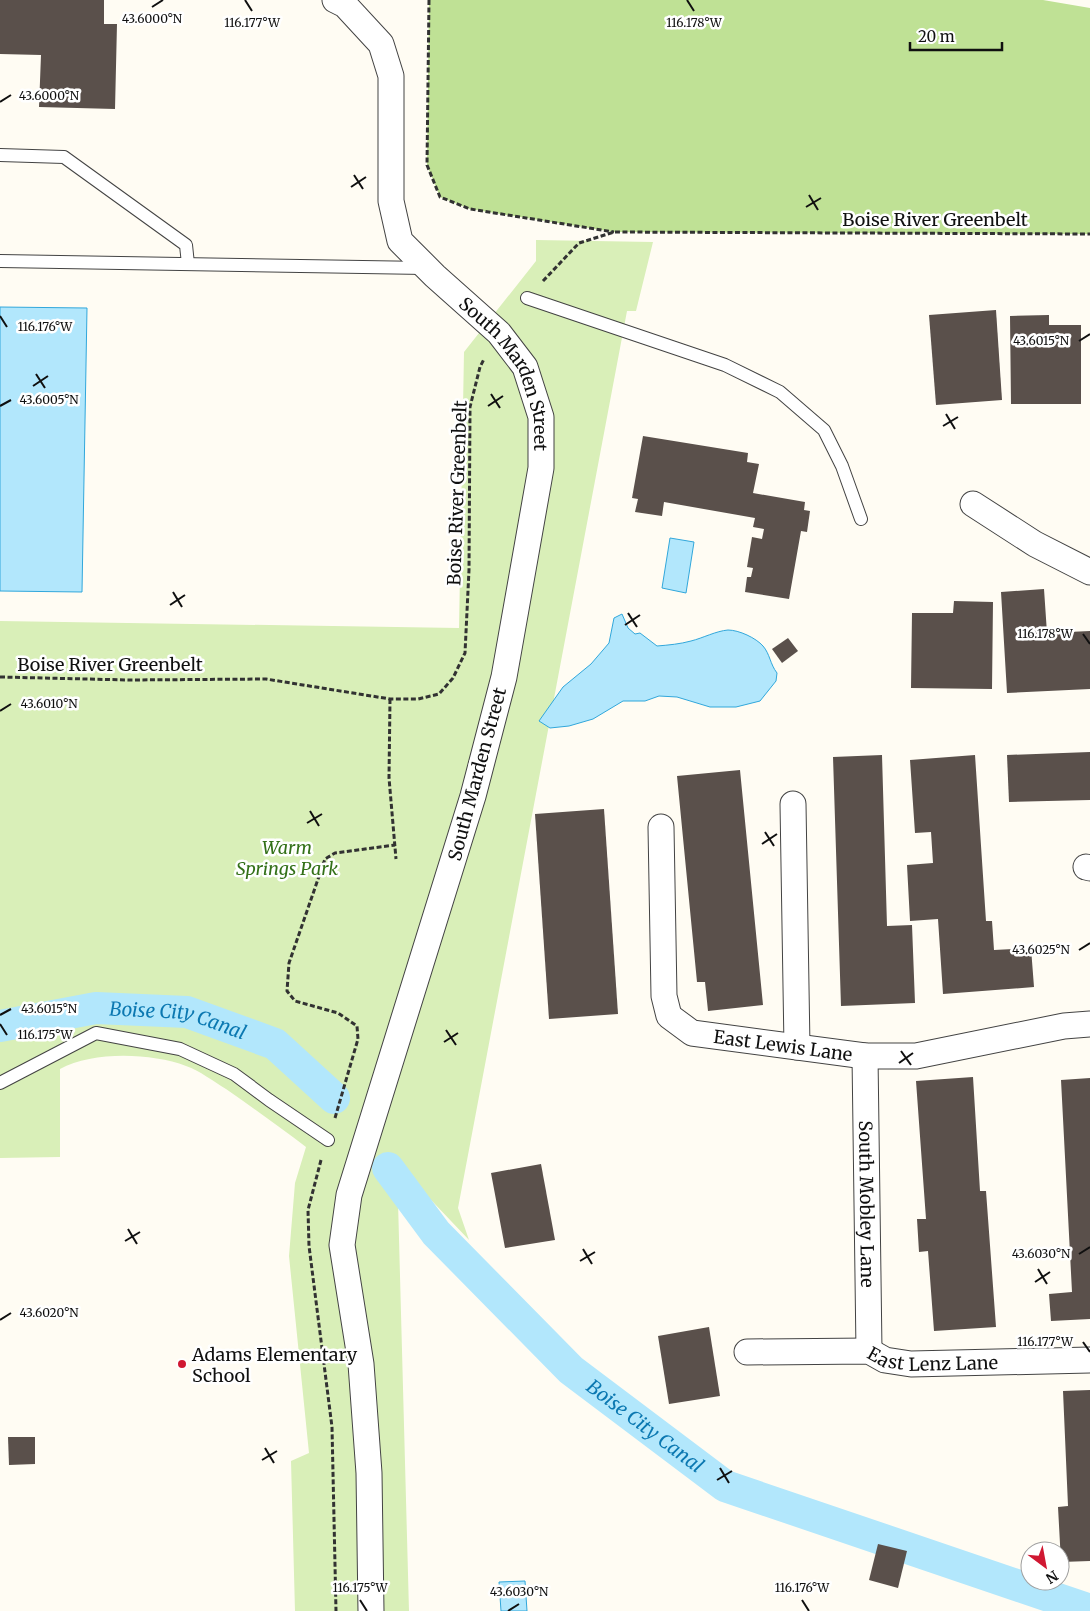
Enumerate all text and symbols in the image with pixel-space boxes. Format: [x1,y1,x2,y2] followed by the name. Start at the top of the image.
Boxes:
[122,11,183,26] text: 43.6000°N
[224,15,281,30] text: 116.177°W
[666,15,723,30] text: 116.178°W
[910,20,1002,52] scale bar
[918,27,955,46] text: 20 m
[19,88,80,103] text: 43.6000°N
[842,208,1028,231] street label: Boise River Greenbelt
[454,292,553,451] street label: South Marden Street
[18,319,73,334] text: 116.176°W
[1013,333,1070,348] text: 43.6015°N
[19,392,79,407] text: 43.6005°N
[442,400,472,586] street label: Boise River Greenbelt
[1017,626,1074,641] text: 116.178°W
[17,653,203,676] street label: Boise River Greenbelt
[443,685,511,863] street label: South Marden Street
[21,696,78,711] text: 43.6010°N
[236,836,338,880] park label: Warm Springs Park
[1012,942,1071,957] text: 43.6025°N
[109,997,250,1045] water label: Boise City Canal
[21,1001,78,1016] text: 43.6015°N
[712,1024,854,1066] street label: East Lewis Lane
[17,1027,74,1042] text: 116.175°W
[854,1120,880,1288] street label: South Mobley Lane
[1012,1246,1071,1261] text: 43.6030°N
[20,1305,79,1320] text: 43.6020°N
[1017,1334,1074,1349] text: 116.177°W
[864,1341,998,1376] street label: East Lenz Lane
[191,1343,358,1387] place label: Adams Elementary School
[176,1358,188,1370] marker: Adams Elementary School
[582,1374,708,1478] water label: Boise City Canal
[1020,1541,1070,1591] north arrow
[1042,1566,1061,1588] text: N
[332,1580,389,1595] text: 116.175°W
[775,1580,830,1595] text: 116.176°W
[490,1584,549,1599] text: 43.6030°N

